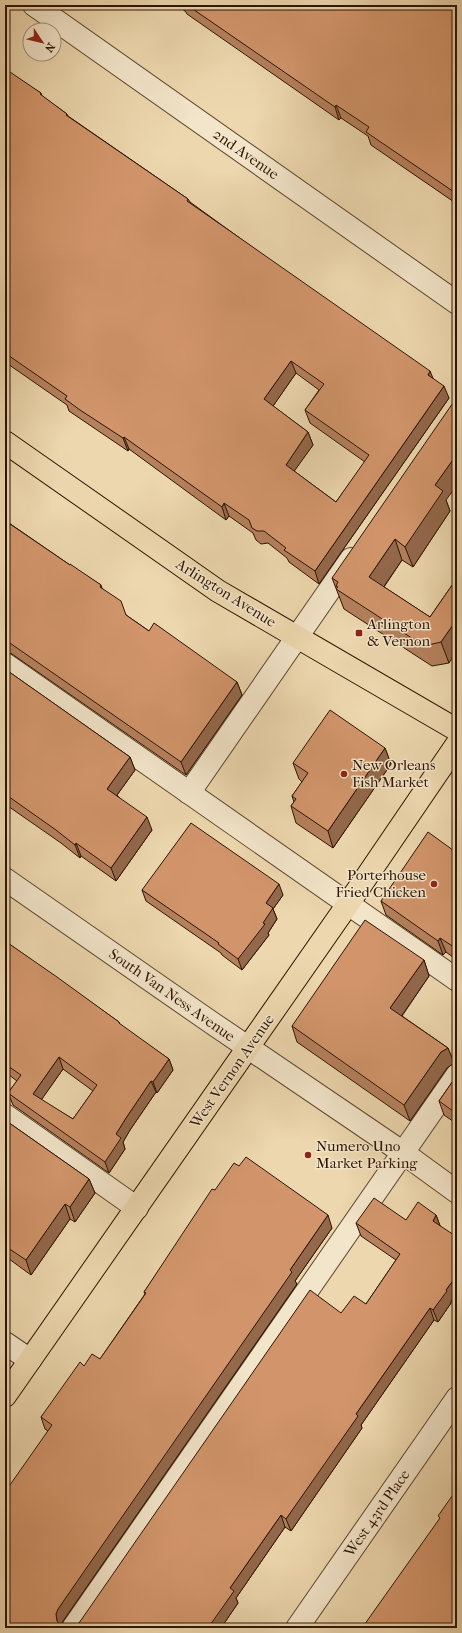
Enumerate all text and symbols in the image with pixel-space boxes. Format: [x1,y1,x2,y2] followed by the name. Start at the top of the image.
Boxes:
[22,22,62,62] north arrow
[42,40,58,55] text: N
[210,125,283,184] street label: 2nd Avenue
[172,554,280,631] street label: Arlington Avenue
[366,615,430,650] place label: Arlington & Vernon
[354,628,364,638] marker: Arlington & Vernon
[352,756,436,791] place label: New Orleans Fish Market
[339,769,349,779] marker: New Orleans Fish Market
[335,866,427,901] place label: Porterhouse Fried Chicken
[429,879,439,889] marker: Porterhouse Fried Chicken
[106,945,239,1046] street label: South Van Ness Avenue
[185,1010,278,1132] street label: West Vernon Avenue
[316,1137,418,1172] place label: Numero Uno Market Parking
[303,1150,313,1160] marker: Numero Uno Market Parking
[340,1466,414,1561] street label: West 43rd Place

